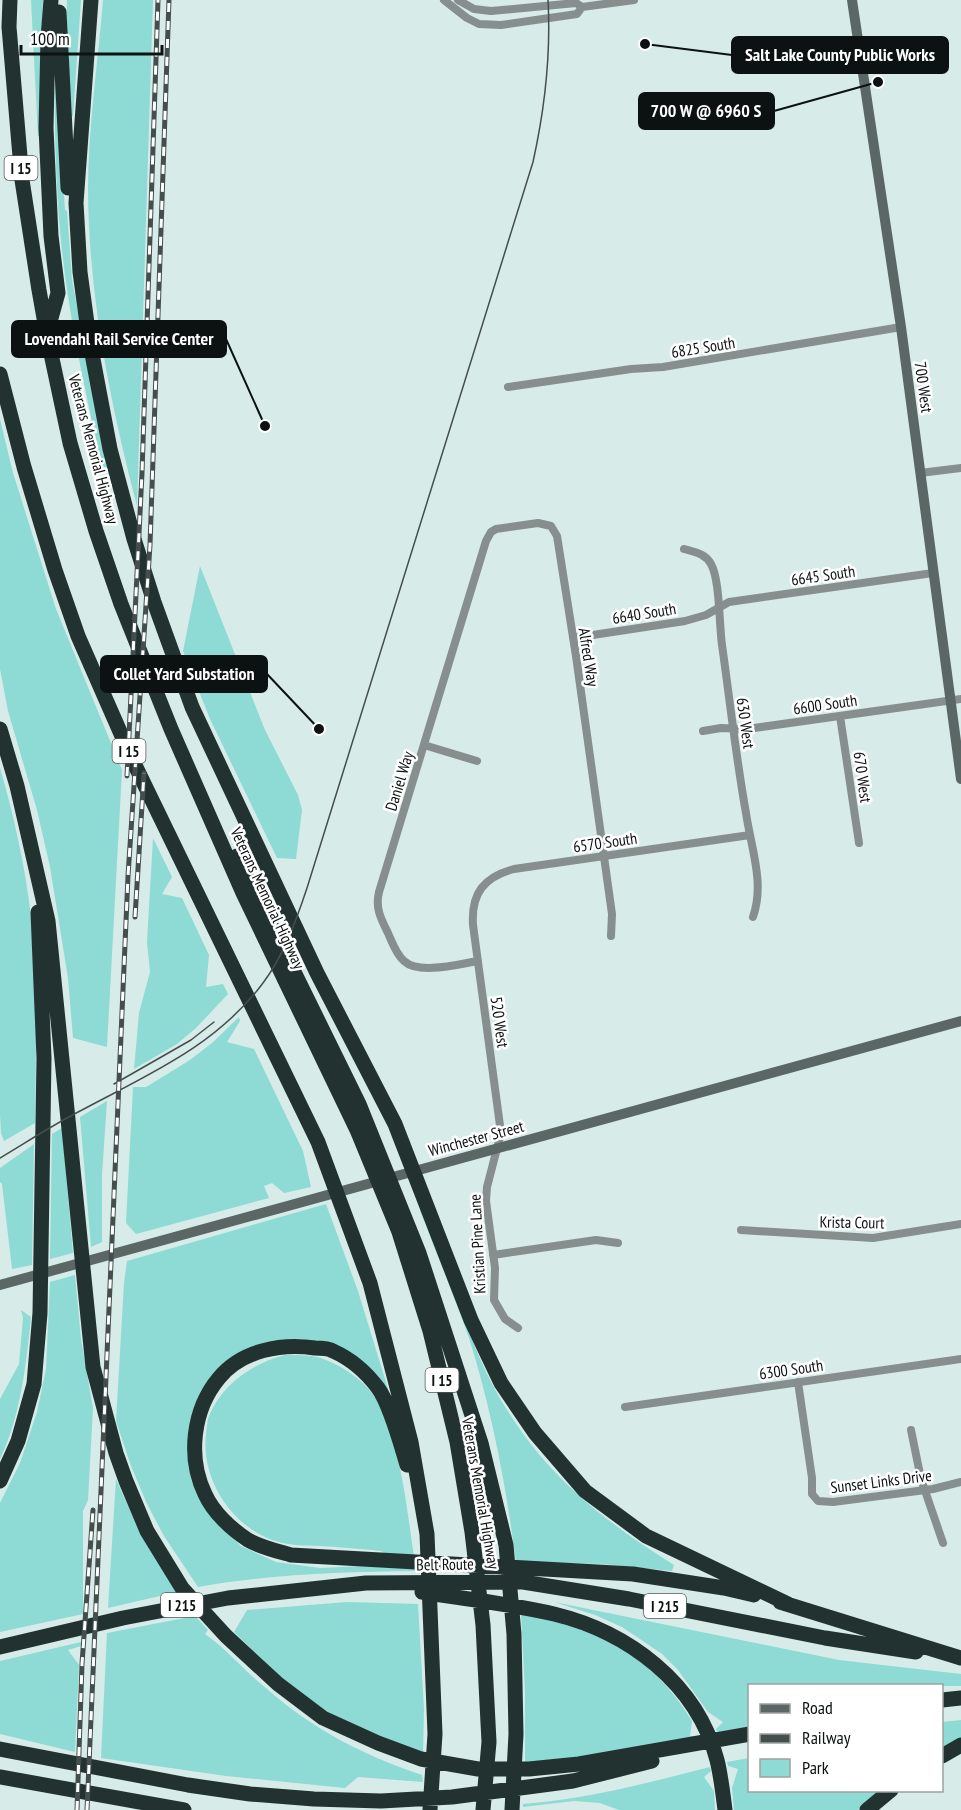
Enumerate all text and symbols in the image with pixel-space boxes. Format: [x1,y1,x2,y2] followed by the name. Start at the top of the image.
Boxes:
[21,18,162,56] scale bar
[30,27,70,50] text: 100 m
[732,37,948,73] callout: Salt Lake County Public Works
[745,43,935,66] text: Salt Lake County Public Works
[639,93,774,129] callout: 700 W @ 6960 S
[651,99,762,122] text: 700 W @ 6960 S
[4,156,38,180] road number: I 15
[12,321,226,357] callout: Lovendahl Rail Service Center
[24,327,214,350] text: Lovendahl Rail Service Center
[670,332,736,362] street label: 6825 South
[911,360,938,414] street label: 700 West
[64,371,124,526] street label: Veterans Memorial Highway
[790,561,856,589] street label: 6645 South
[611,598,677,628] street label: 6640 South
[575,626,603,688] street label: Alfred Way
[101,656,267,692] callout: Collet Yard Substation
[113,662,255,685] text: Collet Yard Substation
[792,690,858,718] street label: 6600 South
[733,696,760,750] street label: 630 West
[112,739,146,763] road number: I 15
[380,749,418,813] street label: Daniel Way
[850,750,877,804] street label: 670 West
[226,823,310,972] street label: Veterans Memorial Highway
[572,828,638,856] street label: 6570 South
[487,995,514,1049] street label: 520 West
[426,1116,526,1160] street label: Winchester Street
[464,1194,490,1294] street label: Kristian Pine Lane
[819,1211,885,1233] street label: Krista Court
[758,1355,824,1383] street label: 6300 South
[426,1368,458,1392] road number: I 15
[458,1414,504,1571] street label: Veterans Memorial Highway
[829,1465,933,1497] street label: Sunset Links Drive
[416,1554,474,1574] street label: Belt Route
[161,1593,203,1617] road number: I 215
[644,1594,686,1618] road number: I 215
[748,1684,943,1792] legend
[802,1696,833,1719] text: Road
[802,1726,851,1749] text: Railway
[802,1756,829,1779] text: Park

